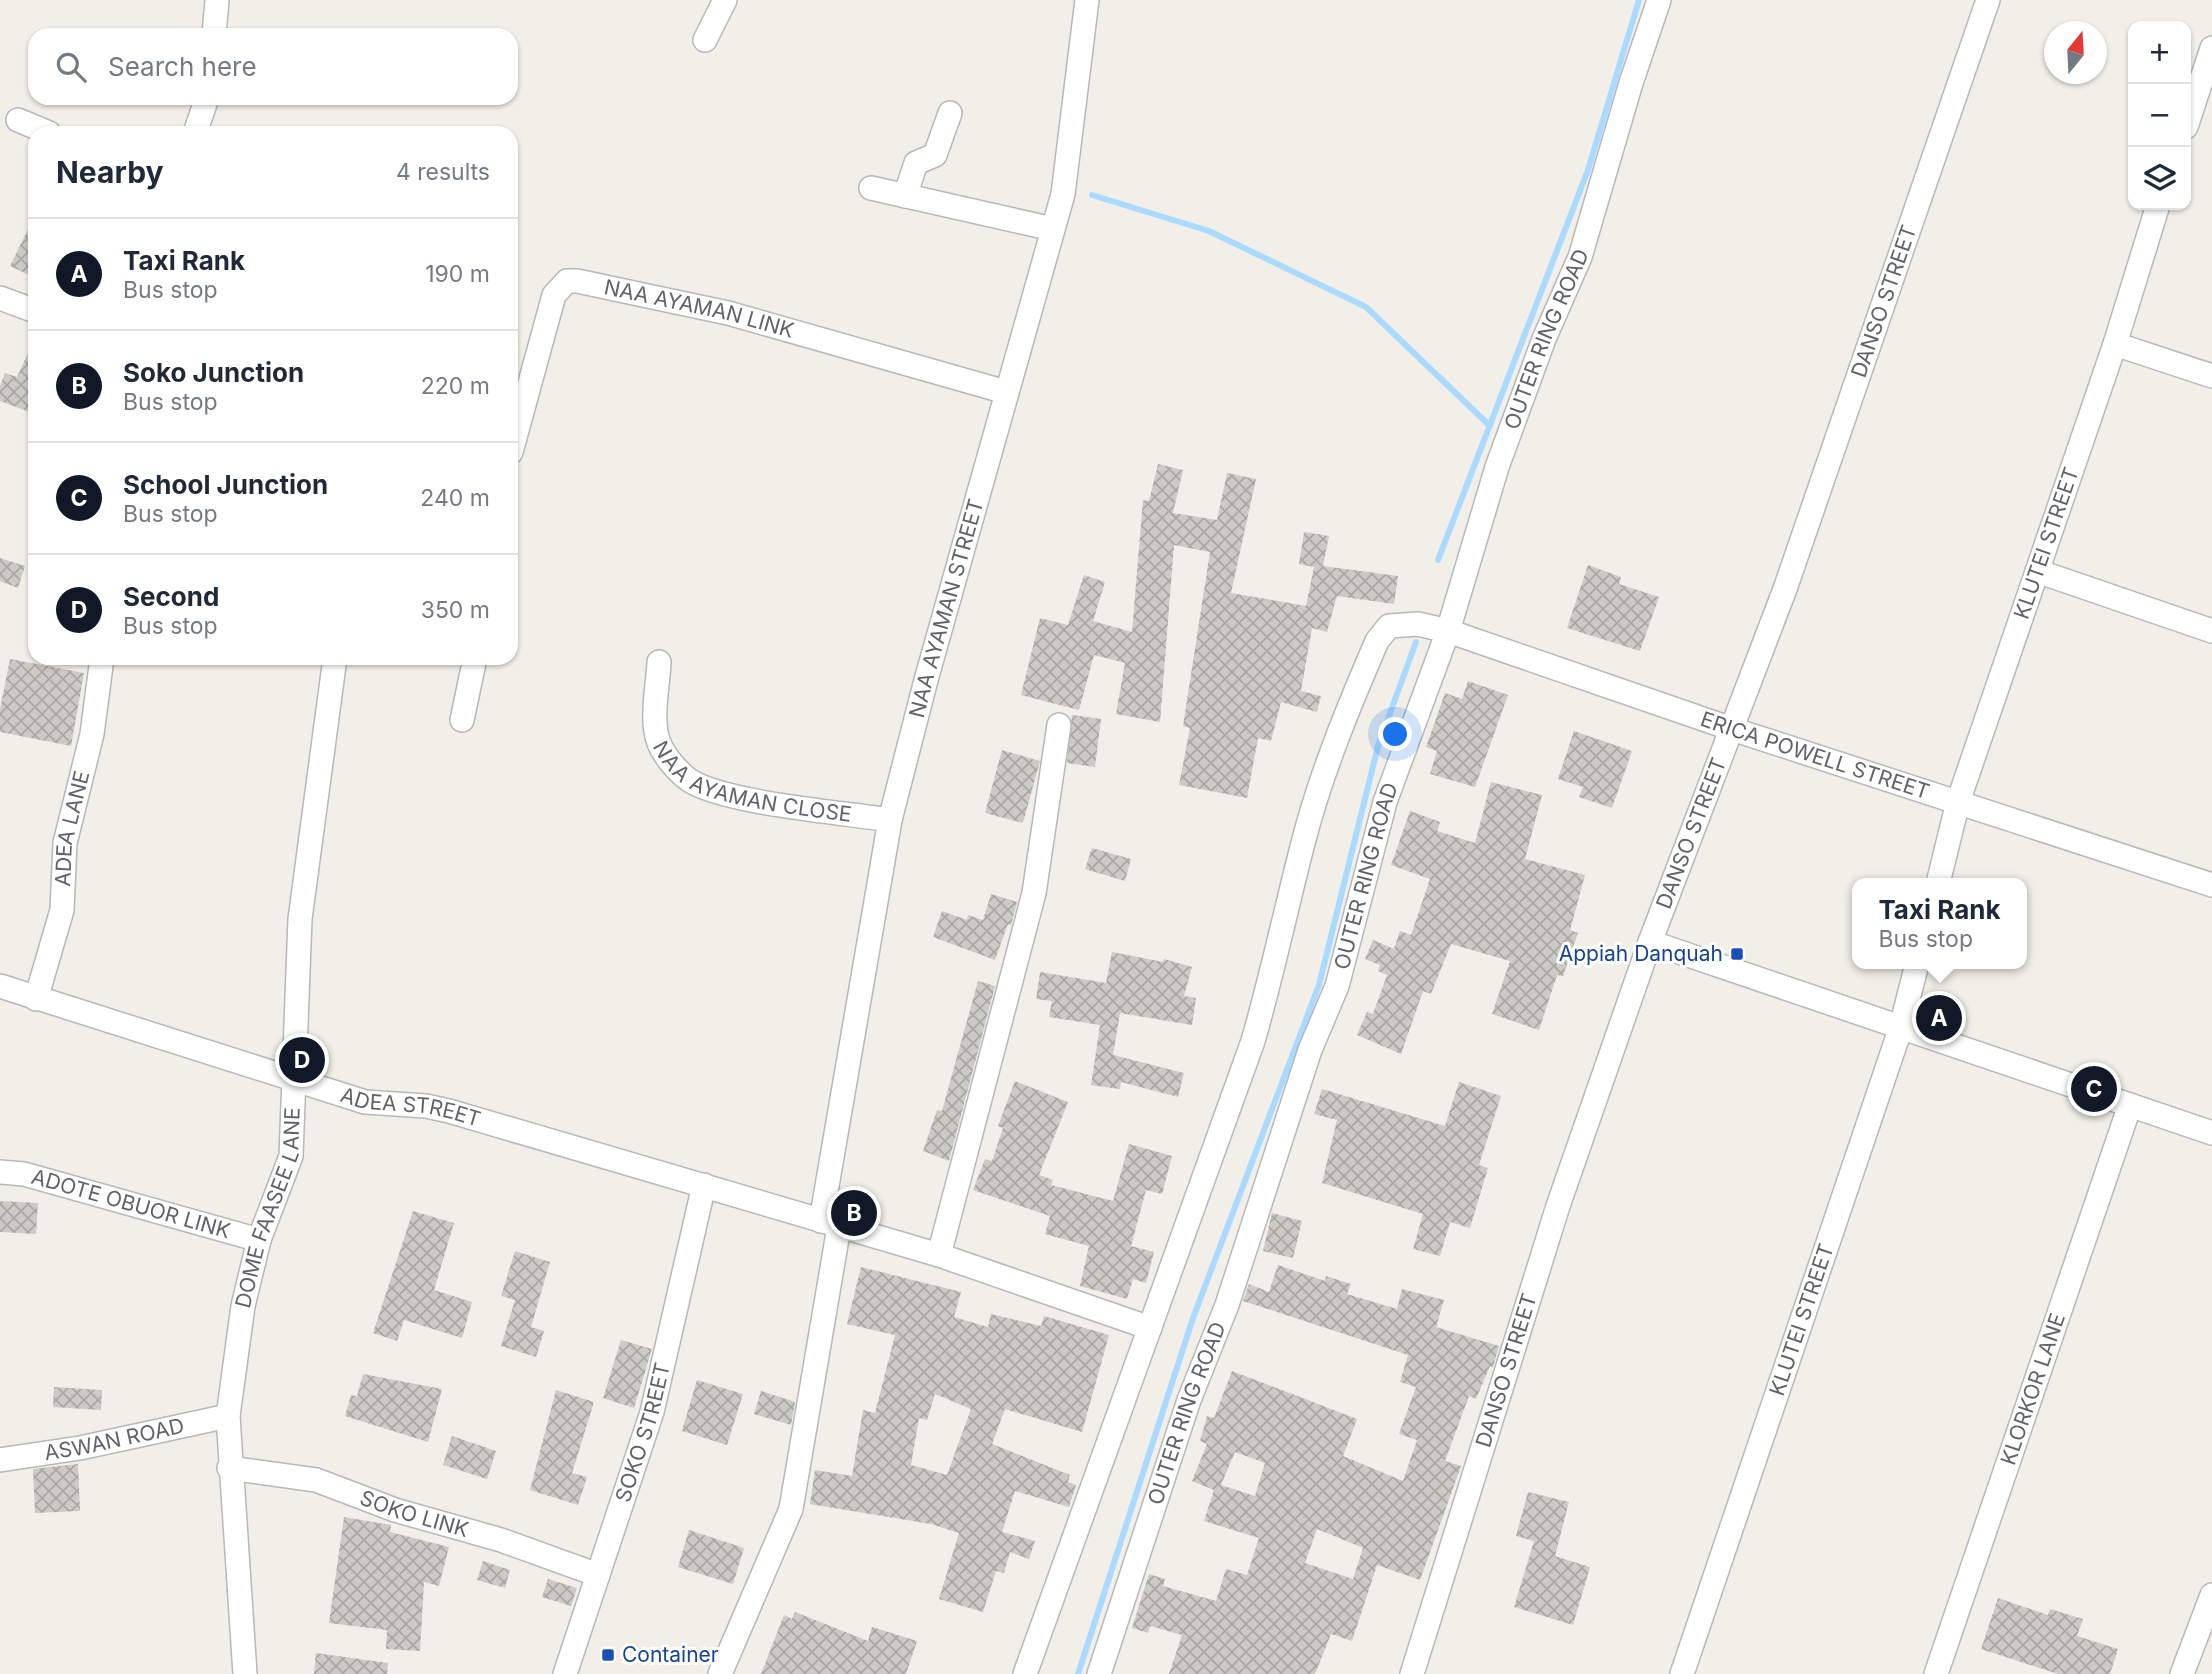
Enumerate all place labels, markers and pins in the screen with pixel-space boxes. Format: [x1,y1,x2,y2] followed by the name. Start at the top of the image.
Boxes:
[1559,941,1723,966] place label: Appiah Danquah
[1729,946,1745,962] marker: Appiah Danquah
[1916,992,1962,1044] pin: A
[279,1034,325,1086] pin: D
[2071,1063,2117,1115] pin: C
[831,1187,877,1239] pin: B
[622,1642,719,1667] place label: Container
[600,1647,616,1663] marker: Container

